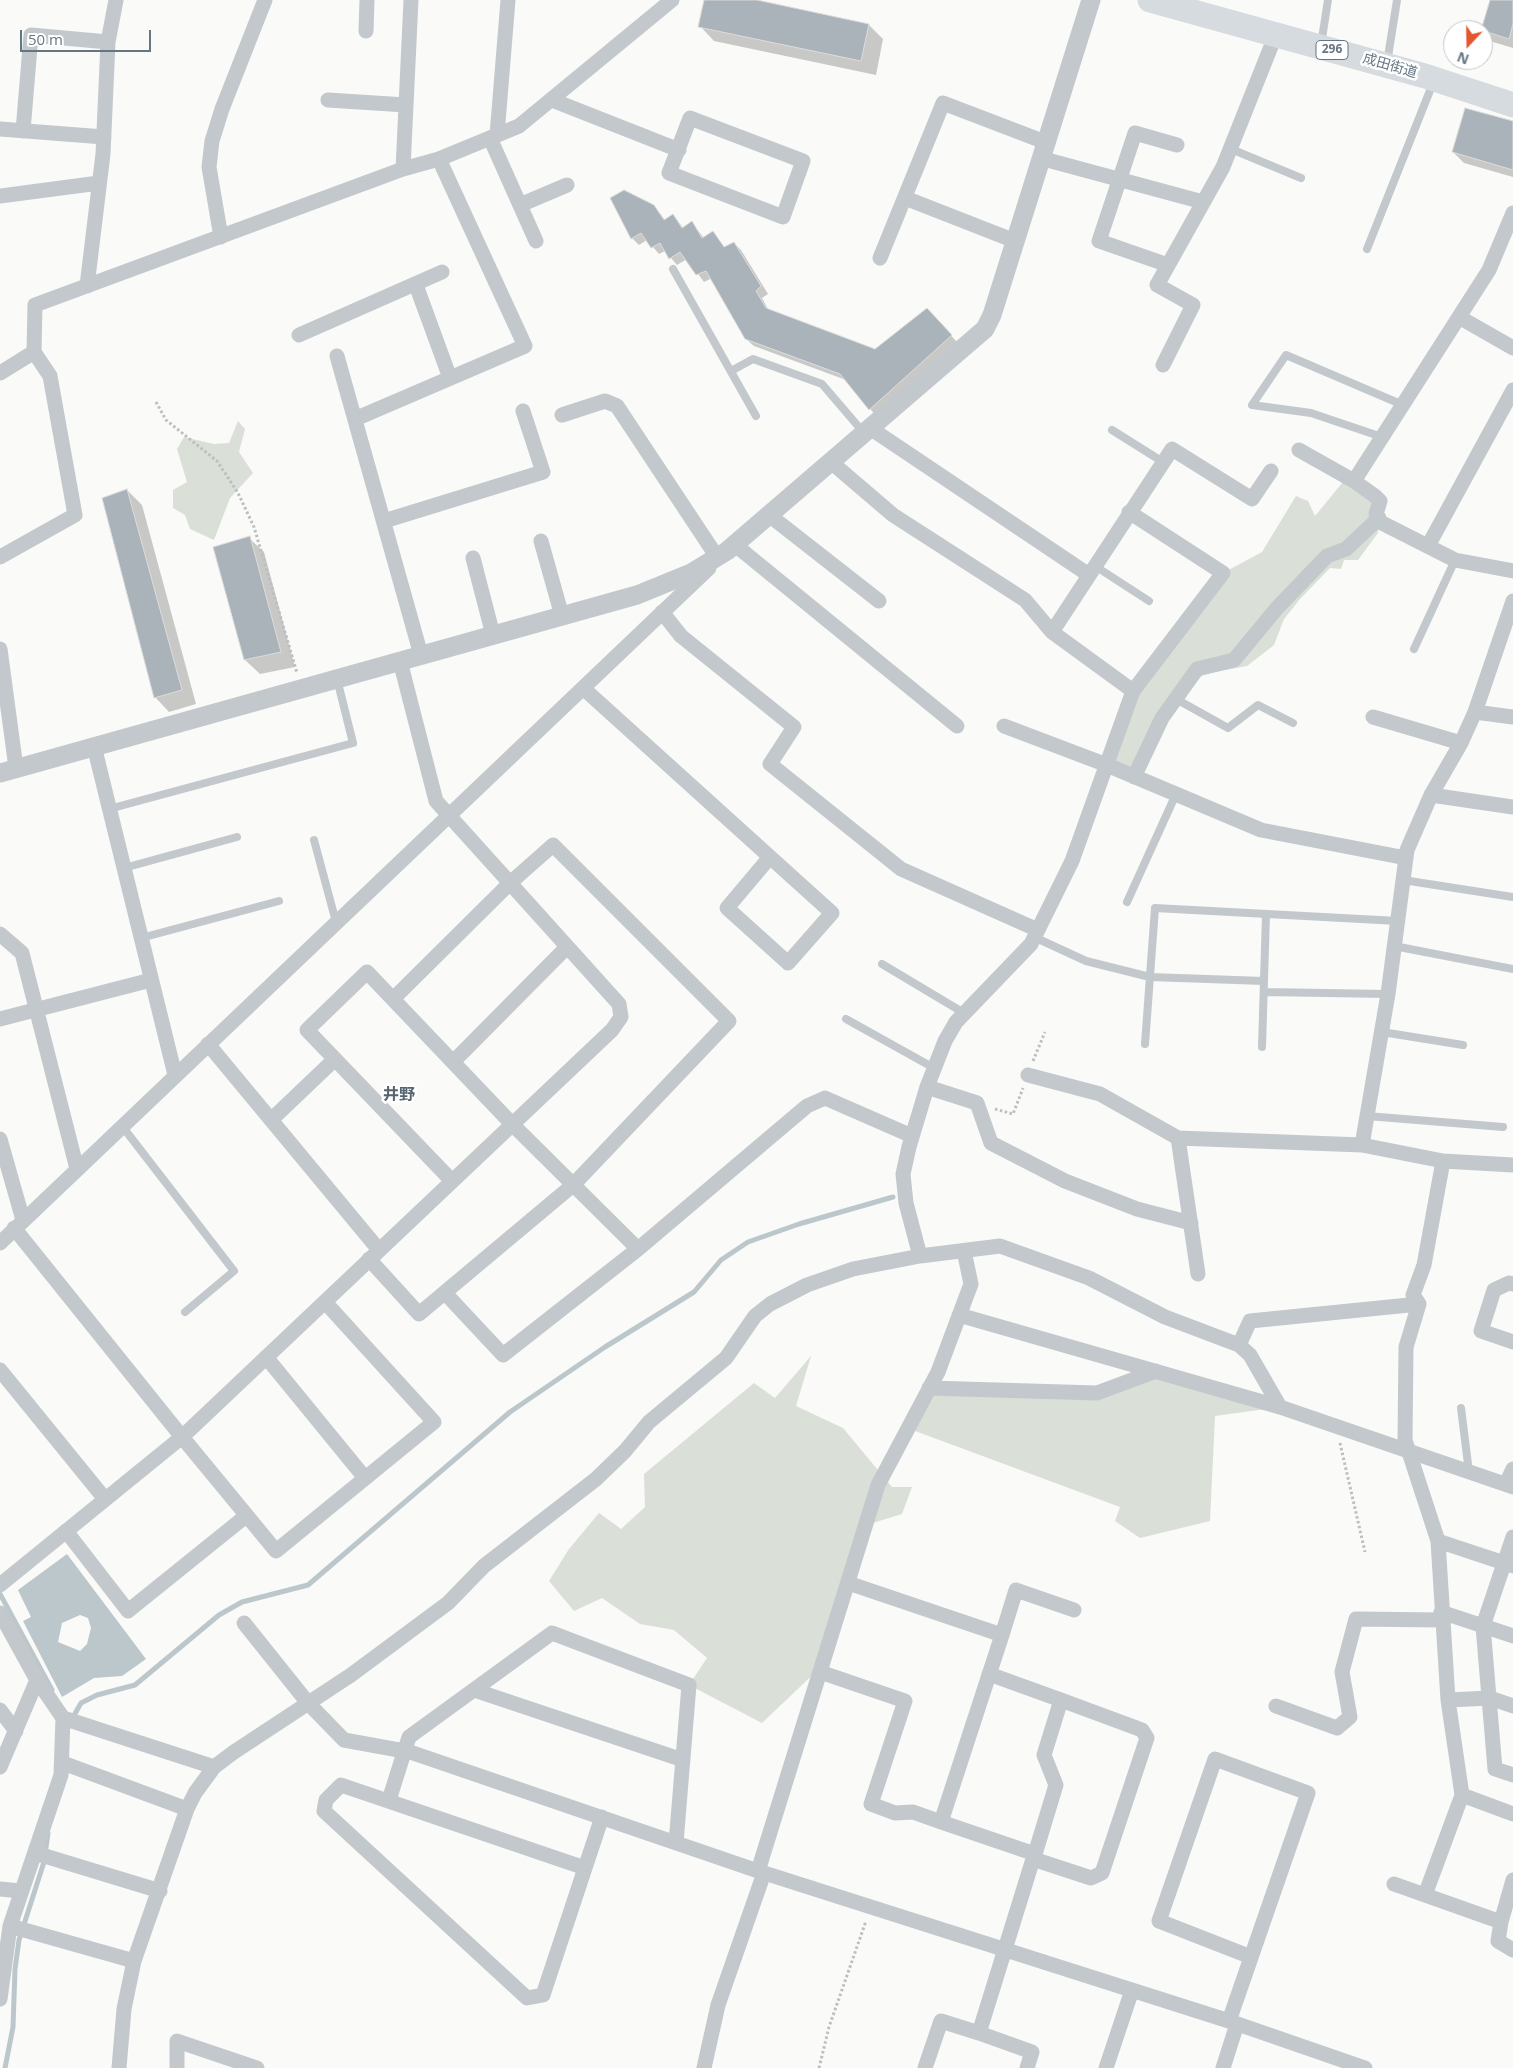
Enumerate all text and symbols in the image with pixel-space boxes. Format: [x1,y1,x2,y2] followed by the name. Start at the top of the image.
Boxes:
[22,20,154,52] scale bar
[1443,20,1493,70] north arrow
[28,29,63,49] text: 50 m
[1316,40,1348,60] road number: 296
[1454,48,1472,69] text: N
[1361,50,1419,82] street label: 成田街道
[383,1085,415,1105] district label: 井野

